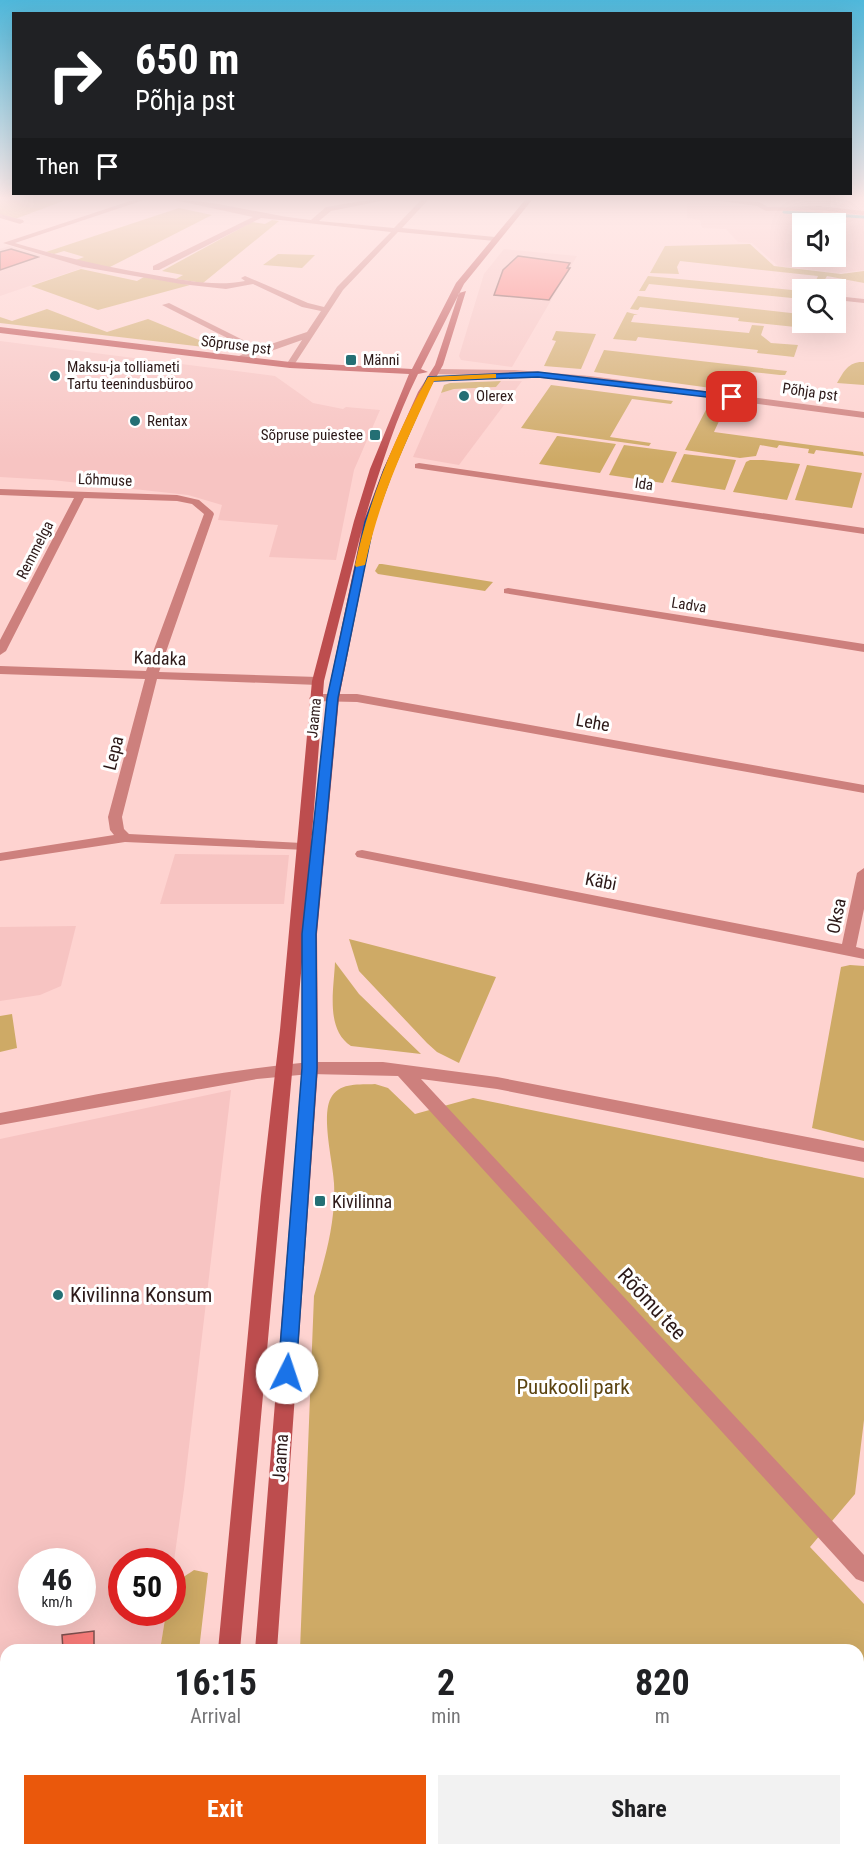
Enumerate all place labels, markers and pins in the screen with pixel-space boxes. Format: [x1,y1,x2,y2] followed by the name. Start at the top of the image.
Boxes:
[363,351,400,369] place label: Männi
[344,353,358,367] marker: Männi
[67,358,193,393] place label: Maksu-ja tolliameti Tartu teenindusbüroo
[48,369,62,383] marker: Maksu-ja tolliameti Tartu teenindusbüroo
[706,371,757,422] pin
[476,387,514,405] place label: Olerex
[457,389,471,403] marker: Olerex
[147,412,188,430] place label: Rentax
[128,414,142,428] marker: Rentax
[261,426,363,444] place label: Sõpruse puiestee
[368,428,382,442] marker: Sõpruse puiestee
[332,1191,392,1212] place label: Kivilinna
[313,1194,327,1208] marker: Kivilinna
[70,1283,212,1307] place label: Kivilinna Konsum
[51,1288,65,1302] marker: Kivilinna Konsum

